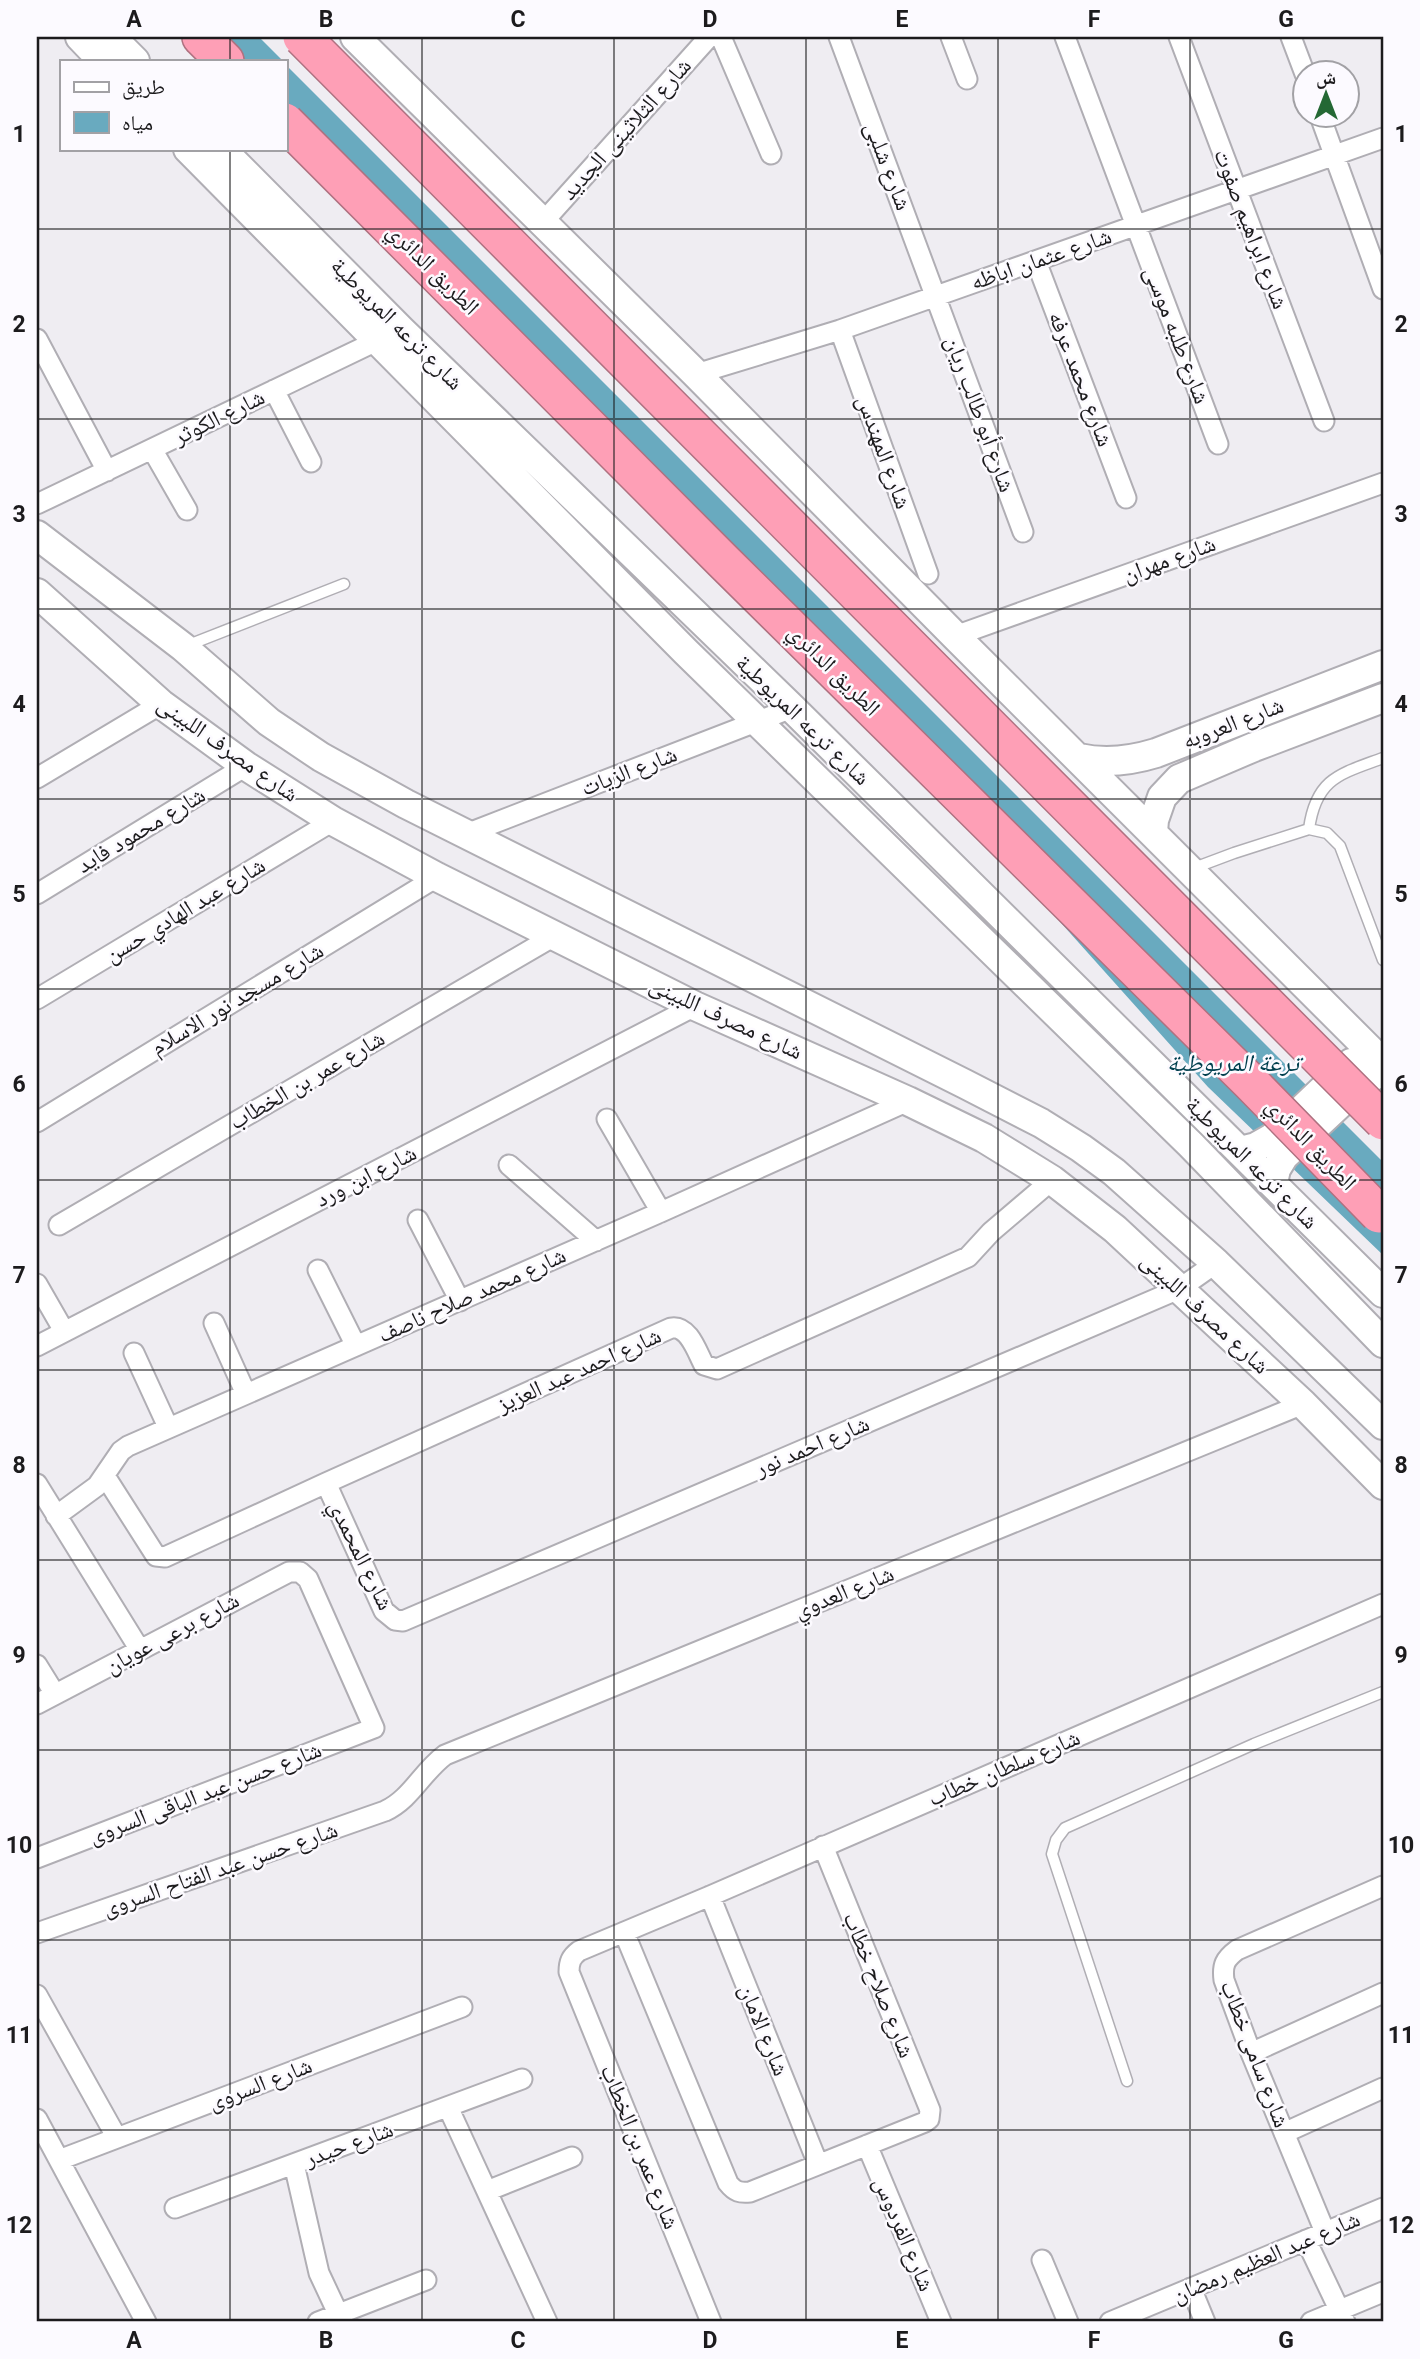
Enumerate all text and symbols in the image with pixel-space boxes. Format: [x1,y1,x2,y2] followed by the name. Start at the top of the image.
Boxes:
[126,6,142,33] text: A
[319,6,333,33] text: B
[510,6,526,33] text: C
[703,6,717,33] text: D
[896,6,909,33] text: E
[1088,6,1101,33] text: F
[1278,6,1294,33] text: G
[555,52,698,206] street label: شارع الثلاثينى الجديد
[60,60,287,150] legend
[1290,60,1360,130] north arrow
[1316,66,1336,89] text: ش
[122,75,165,100] text: طريق
[122,111,153,135] text: مياه
[858,118,917,214] street label: شارع شلبى
[12,121,26,148] text: 1
[1394,121,1408,148] text: 1
[1206,145,1294,314] street label: شارع ابراهيم صفوت
[378,217,485,324] street label: الطريق الدائري
[967,222,1115,297] street label: شارع عثمان اباظه
[325,252,469,396] street label: شارع ترعه المريوطية
[1137,262,1216,408] street label: شارع طلبه موسى
[1042,308,1119,451] street label: شارع محمد عرفه
[12,311,26,338] text: 2
[1394,311,1408,338] text: 2
[938,332,1021,496] street label: شارع أبو طالب ريان
[168,383,270,452] street label: شارع الكوثر
[850,391,917,513] street label: شارع المهندس
[12,501,26,528] text: 3
[1394,501,1408,528] text: 3
[1119,530,1220,589] street label: شارع مهران
[779,618,886,725] street label: الطريق الدائري
[730,649,876,792] street label: شارع ترعه المريوطية
[152,690,304,808] street label: شارع مصرف اللبينى
[12,691,26,718] text: 4
[1179,691,1288,756] street label: شارع العروبه
[1394,691,1408,718] text: 4
[577,740,681,803] street label: شارع الزيات
[72,781,211,880] street label: شارع محمود فايد
[100,852,272,973] street label: شارع عبد الهادي حسن
[12,881,26,908] text: 5
[1394,881,1408,908] text: 5
[146,937,329,1063] street label: شارع مسجد نور الاسلام
[645,971,807,1066] street label: شارع مصرف اللبينى
[225,1025,390,1136] street label: شارع عمر بن الخطاب
[1167,1049,1304,1077] water label: ترعة المريوطية
[12,1071,26,1098] text: 6
[1394,1071,1408,1098] text: 6
[1180,1091,1324,1235] street label: شارع ترعه المريوطية
[1256,1092,1362,1200] street label: الطريق الدائري
[311,1139,421,1214] street label: شارع ابن ورد
[374,1241,571,1349] street label: شارع محمد صلاح ناصف
[1134,1247,1275,1380] street label: شارع مصرف اللبينى
[12,1262,26,1289] text: 7
[1394,1262,1408,1289] text: 7
[492,1322,666,1420] street label: شارع احمد عبد العزيز
[750,1410,874,1483] street label: شارع احمد نور
[12,1452,26,1479] text: 8
[1394,1452,1408,1479] text: 8
[318,1496,399,1617] street label: شارع المحمدي
[790,1560,900,1629] street label: شارع العدوي
[100,1586,244,1680] street label: شارع برعى عويان
[12,1642,26,1669] text: 9
[1394,1642,1408,1669] text: 9
[924,1724,1084,1813] street label: شارع سلطان خطاب
[85,1736,326,1851] street label: شارع حسن عبد الباقى السروى
[99,1816,341,1923] street label: شارع حسن عبد الفتاح السروى
[6,1832,32,1859] text: 10
[1388,1832,1414,1859] text: 10
[837,1908,920,2062] street label: شارع صلاح خطاب
[1214,1977,1295,2132] street label: شارع سامى خطاب
[732,1980,795,2080] street label: شارع الامان
[6,2022,32,2049] text: 11
[1388,2022,1414,2049] text: 11
[204,2052,316,2117] street label: شارع السروى
[594,2061,685,2233] street label: شارع عمر بن الخطاب
[300,2116,397,2174] street label: شارع حيدر
[867,2173,940,2296] street label: شارع الفردوس
[1168,2205,1365,2311] street label: شارع عبد العظيم رمضان
[6,2212,32,2239] text: 12
[1388,2212,1414,2239] text: 12
[126,2327,142,2354] text: A
[319,2327,333,2354] text: B
[510,2327,526,2354] text: C
[703,2327,717,2354] text: D
[896,2327,909,2354] text: E
[1088,2327,1101,2354] text: F
[1278,2327,1294,2354] text: G

